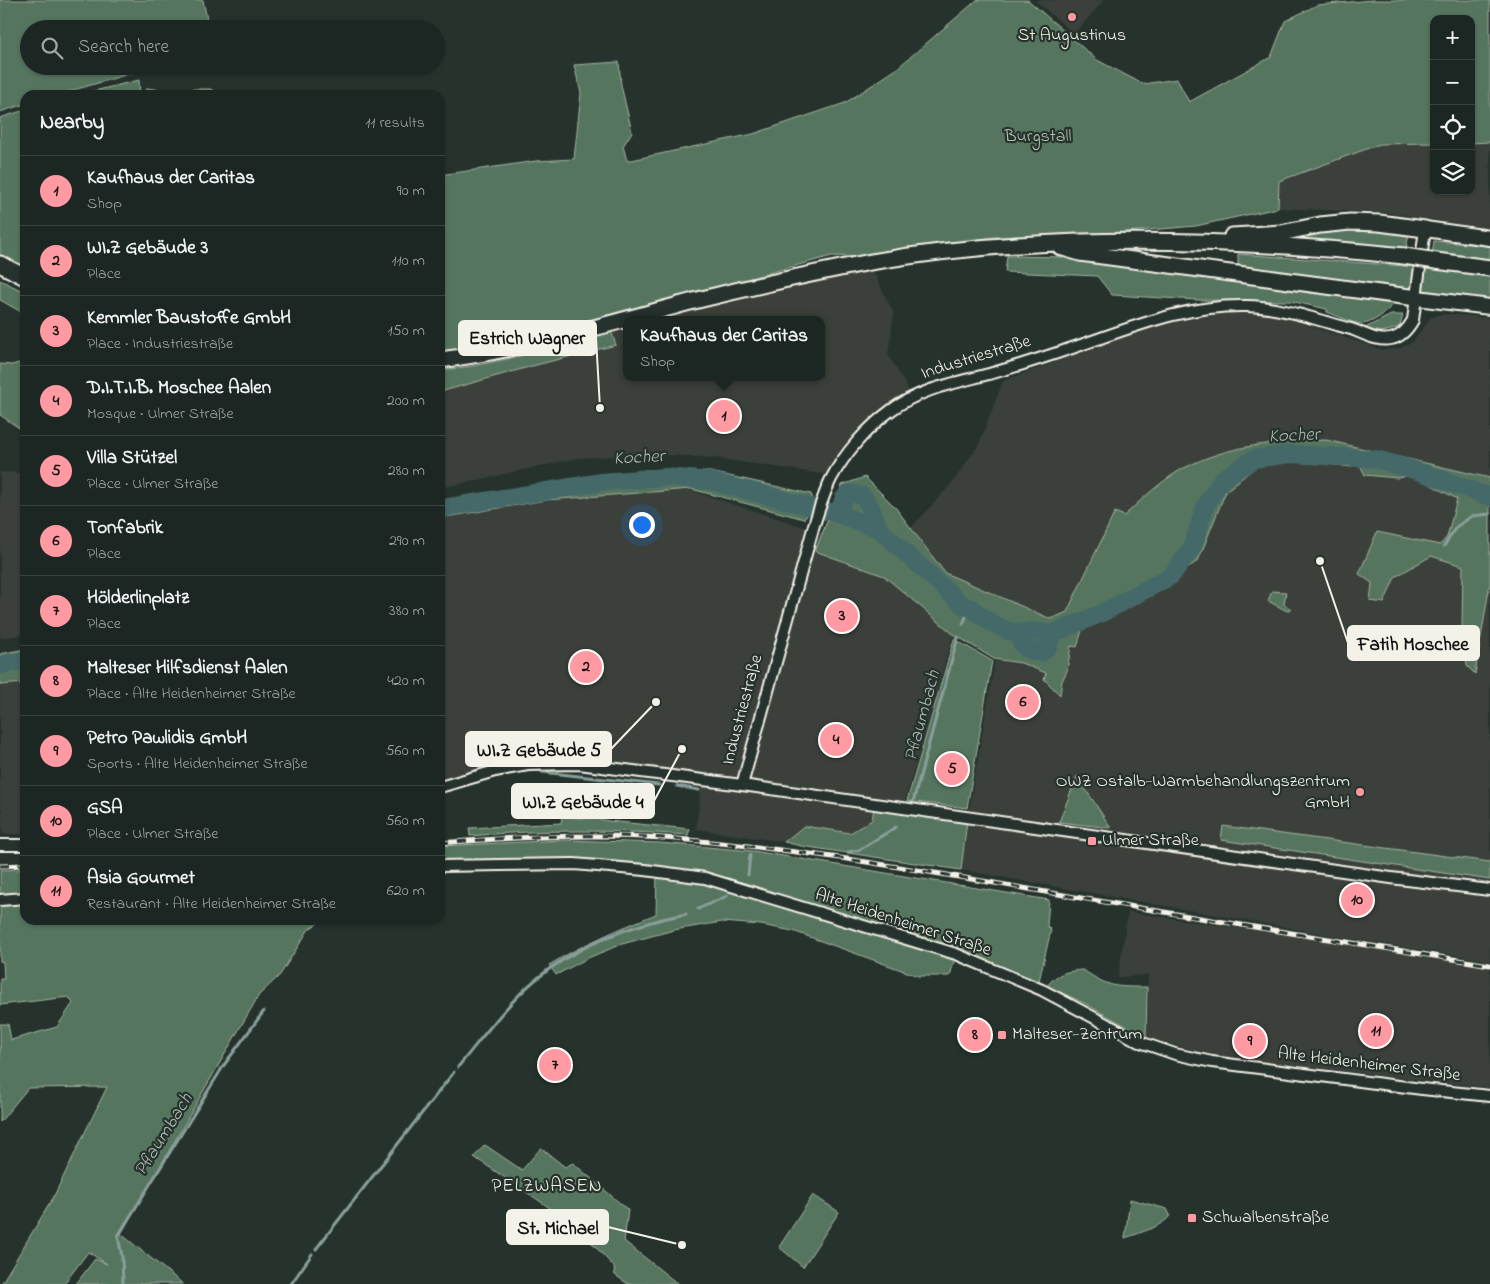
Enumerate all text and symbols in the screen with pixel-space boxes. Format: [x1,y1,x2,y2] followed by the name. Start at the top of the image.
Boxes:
[1066,11,1078,23] marker: St Augustinus
[1430,15,1475,195] map controls
[1430,15,1475,60] button: +
[20,20,445,75] search box
[1018,23,1126,50] place label: St Augustinus
[38,34,66,62] icon: search
[78,34,169,61] text: Search here
[1430,60,1475,105] button: −
[1430,105,1475,150] button: locate
[40,108,104,138] text: Nearby
[365,111,425,135] text: 11 results
[1003,124,1072,151] park label: Burgstall
[1430,150,1475,195] button: layers
[87,165,255,192] text: Kaufhaus der Caritas
[53,179,59,203] text: 1
[397,179,425,203] text: 90 m
[87,192,122,216] text: Shop
[87,235,208,262] text: WI.Z Gebäude 3
[52,249,60,273] text: 2
[391,249,425,273] text: 110 m
[87,262,121,286] text: Place
[87,305,291,332] text: Kemmler Baustoffe GmbH
[623,316,825,381] popup
[53,319,59,343] text: 3
[387,319,425,343] text: 150 m
[459,321,596,355] callout: Estrich Wagner
[640,323,808,350] text: Kaufhaus der Caritas
[469,326,586,355] text: Estrich Wagner
[918,329,1035,387] street label: Industriestraße
[87,332,233,356] text: Place · Industriestraße
[640,350,675,374] text: Shop
[87,375,271,402] text: D.I.T.I.B. Moschee Aalen
[53,389,59,413] text: 4
[387,389,425,413] text: 200 m
[708,397,740,435] pin: 1
[87,402,234,426] text: Mosque · Ulmer Straße
[1268,422,1322,450] water label: Kocher
[613,443,667,473] water label: Kocher
[87,445,177,472] text: Villa Stützel
[51,459,61,483] text: 5
[388,459,425,483] text: 280 m
[87,472,218,496] text: Place · Ulmer Straße
[629,512,655,538] your location
[87,515,163,542] text: Tonfabrik
[52,529,60,553] text: 6
[389,529,425,553] text: 290 m
[87,542,121,566] text: Place
[87,585,189,612] text: Hölderlinplatz
[826,597,858,635] pin: 3
[53,599,59,623] text: 7
[389,599,425,623] text: 380 m
[87,612,121,636] text: Place
[1348,626,1479,660] callout: Fatih Moschee
[1356,632,1469,659] text: Fatih Moschee
[570,648,602,686] pin: 2
[716,651,770,768] street label: Industriestraße
[87,655,288,682] text: Malteser Hilfsdienst Aalen
[898,667,948,764] water label: Pflaumbach
[53,669,59,693] text: 8
[387,669,425,693] text: 420 m
[87,682,296,706] text: Place · Alte Heidenheimer Straße
[1007,683,1039,721] pin: 6
[820,721,852,759] pin: 4
[87,725,247,752] text: Petro Pawlidis GmbH
[466,732,611,766] callout: WI.Z Gebäude 5
[477,738,601,765] text: WI.Z Gebäude 5
[54,739,58,763] text: 9
[385,739,425,763] text: 560 m
[936,750,968,788] pin: 5
[87,752,308,776] text: Sports · Alte Heidenheimer Straße
[1056,769,1350,816] place label: OWZ Ostalb-Warmbehandlungszentrum GmbH
[512,784,654,818] callout: WI.Z Gebäude 4
[1354,786,1366,798] marker: OWZ Ostalb-Warmbehandlungszentrum GmbH
[522,790,644,817] text: WI.Z Gebäude 4
[87,795,123,822] text: GSA
[50,809,62,833] text: 10
[385,809,425,833] text: 560 m
[87,822,218,846] text: Place · Ulmer Straße
[1102,828,1200,854] place label: Ulmer Straße
[1086,835,1098,847] marker: Ulmer Straße
[87,865,195,892] text: Asia Gourmet
[51,879,61,903] text: 11
[387,879,425,903] text: 620 m
[1341,881,1373,919] pin: 10
[812,882,995,964] street label: Alte Heidenheimer Straße
[87,892,336,916] text: Restaurant · Alte Heidenheimer Straße
[1360,1012,1392,1050] pin: 11
[959,1016,991,1054] pin: 8
[1012,1022,1142,1048] place label: Malteser-Zentrum
[1234,1022,1266,1060] pin: 9
[996,1029,1008,1041] marker: Malteser-Zentrum
[1276,1041,1463,1089] street label: Alte Heidenheimer Straße
[539,1046,571,1084] pin: 7
[128,1088,201,1182] water label: Pflaumbach
[491,1173,603,1200] district label: PELZWASEN
[1202,1205,1330,1231] place label: Schwalbenstraße
[507,1210,608,1244] callout: St. Michael
[1186,1212,1198,1224] marker: Schwalbenstraße
[517,1216,599,1243] text: St. Michael

